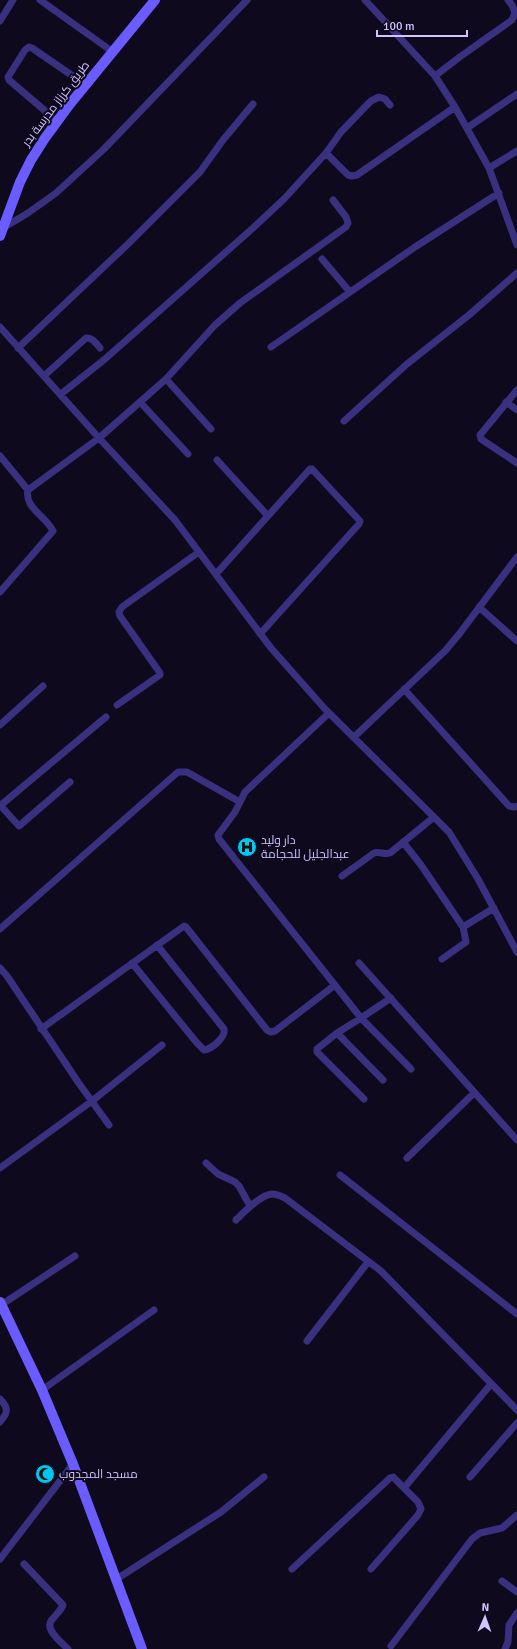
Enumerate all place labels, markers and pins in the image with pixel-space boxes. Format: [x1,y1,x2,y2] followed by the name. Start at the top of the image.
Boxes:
[261,833,350,862] place label: دار وليد عبدالجليل للحجامة
[236,836,258,858] hospital icon: دار وليد عبدالجليل للحجامة
[34,1463,56,1485] mosque icon: مسجد المجدوب
[59,1467,138,1482] place label: مسجد المجدوب

